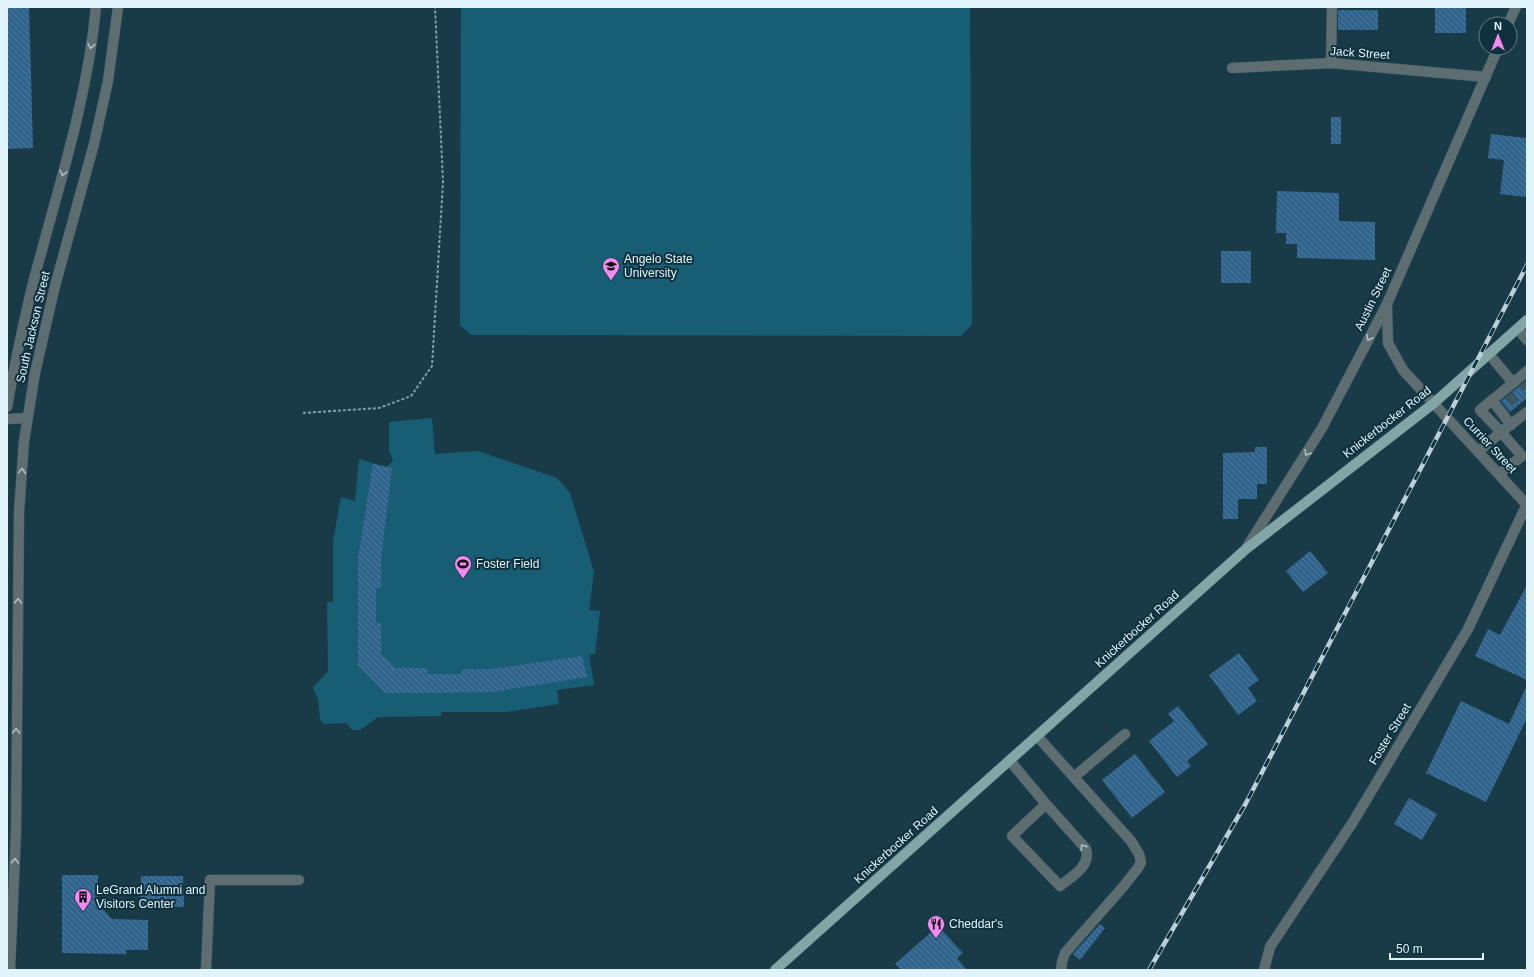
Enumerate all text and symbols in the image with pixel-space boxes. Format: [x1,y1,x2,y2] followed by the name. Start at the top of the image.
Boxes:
[1478,16,1518,56] north arrow
[1494,20,1502,32] text: N
[87,42,96,49] one-way arrow
[1330,44,1391,62] street label: Jack Street
[60,169,68,176] one-way arrow
[624,252,693,280] place label: Angelo State University
[601,256,621,281] school or university icon: Angelo State University
[1352,264,1395,333] street label: Austin Street
[13,269,53,384] street label: South Jackson Street
[1366,334,1374,341] one-way arrow
[1340,383,1434,461] street label: Knickerbocker Road
[1460,414,1520,477] street label: Currier Street
[1305,448,1312,455] one-way arrow
[17,468,26,474] one-way arrow
[453,554,473,579] sports icon: Foster Field
[476,557,539,571] place label: Foster Field
[1092,588,1182,670] street label: Knickerbocker Road
[14,598,22,604] one-way arrow
[1366,700,1414,767] street label: Foster Street
[12,728,21,734] one-way arrow
[851,804,941,886] street label: Knickerbocker Road
[1081,844,1088,851] one-way arrow
[10,858,19,864] one-way arrow
[96,883,205,911] place label: LeGrand Alumni and Visitors Center
[73,887,93,912] building icon: LeGrand Alumni and Visitors Center
[926,914,946,939] restaurant icon: Cheddar's
[949,917,1003,931] place label: Cheddar's
[1390,935,1483,961] scale bar
[1396,942,1423,956] text: 50 m

